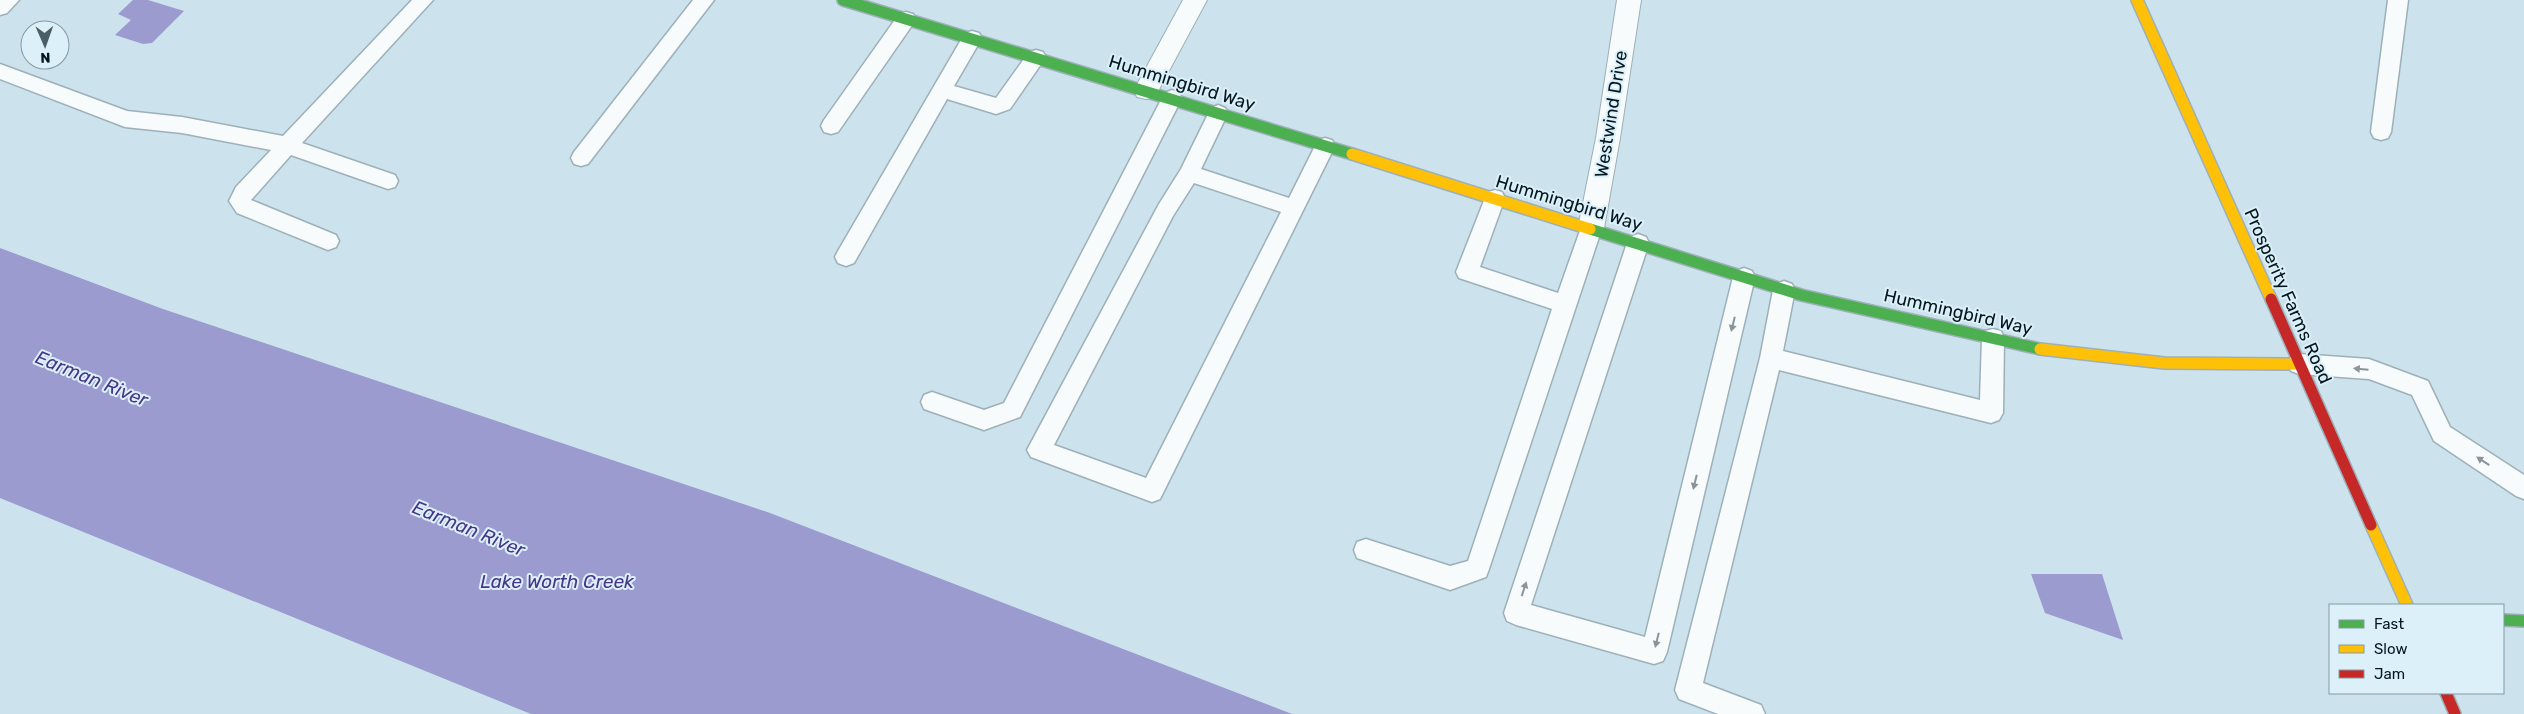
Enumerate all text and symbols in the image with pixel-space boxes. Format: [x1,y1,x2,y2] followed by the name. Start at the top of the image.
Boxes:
[20,20,70,70] north arrow
[40,49,51,66] text: N
[1590,49,1632,179] street label: Westwind Drive
[1106,50,1258,116] street label: Hummingbird Way
[1493,170,1645,236] street label: Hummingbird Way
[2239,205,2337,387] street label: Prosperity Farms Road
[1882,284,2035,340] street label: Hummingbird Way
[1729,317,1737,332] one-way arrow
[32,345,152,412] water label: Earman River
[2353,365,2369,373] one-way arrow
[2476,456,2490,466] one-way arrow
[1691,475,1699,490] one-way arrow
[409,495,529,562] water label: Earman River
[480,570,634,593] water label: Lake Worth Creek
[1520,581,1528,596] one-way arrow
[2329,604,2504,694] legend
[2374,615,2404,633] text: Fast
[1652,633,1660,648] one-way arrow
[2374,640,2407,658] text: Slow
[2374,665,2405,683] text: Jam

